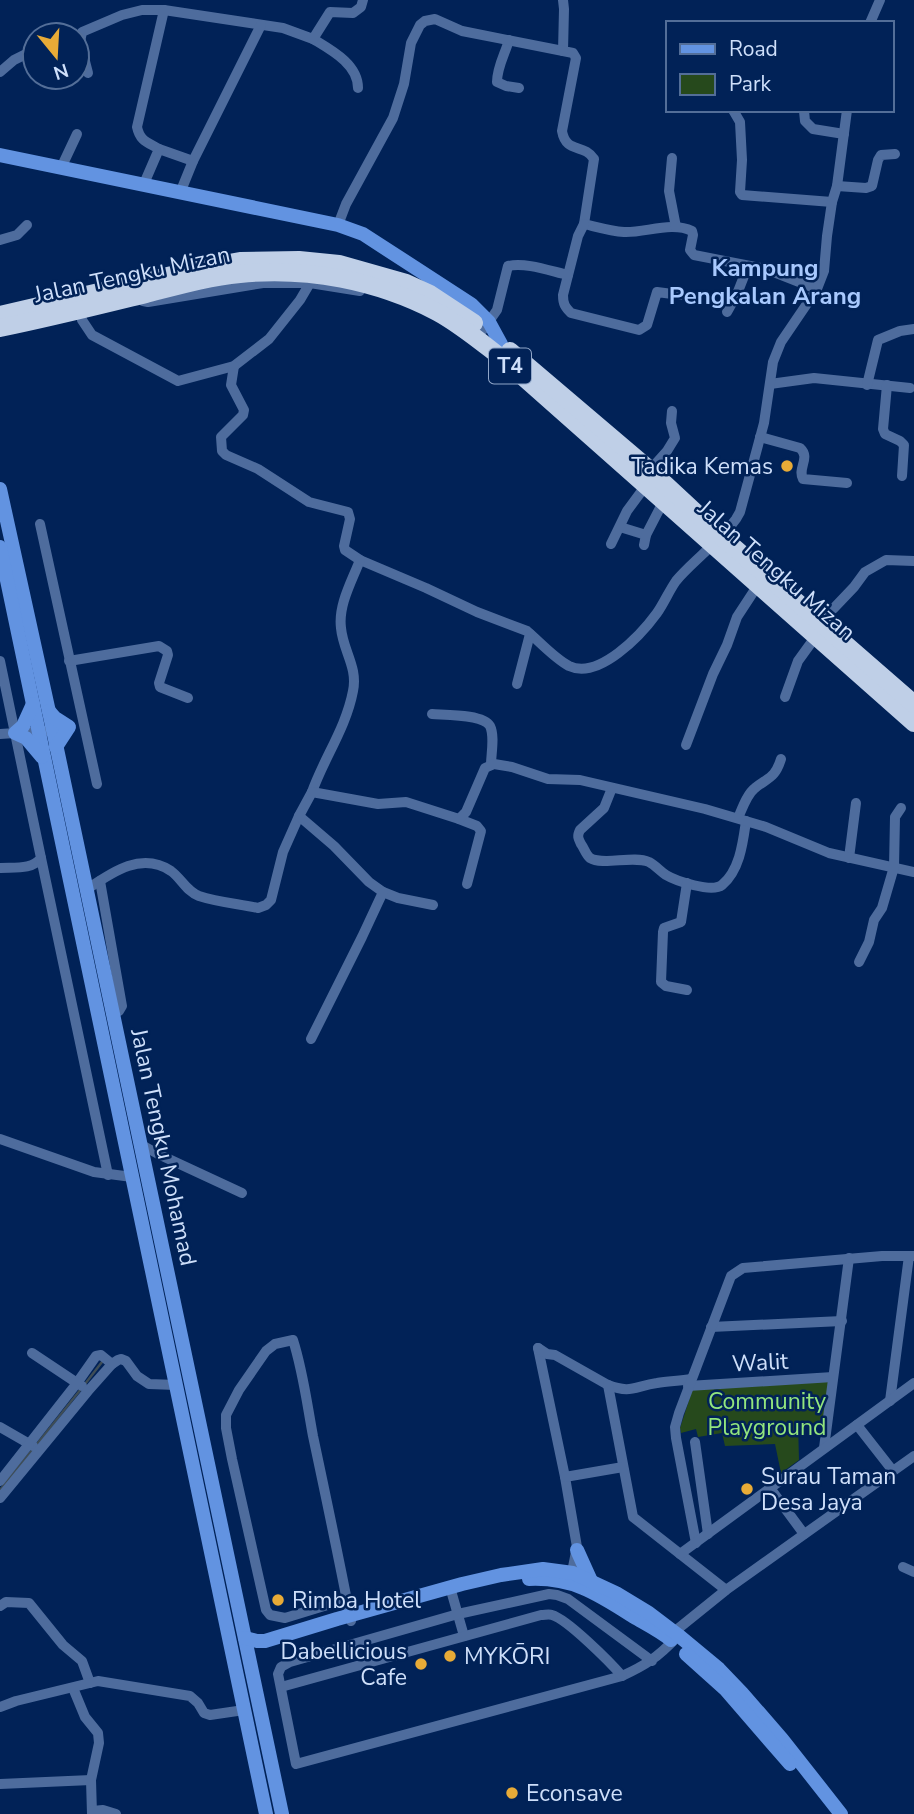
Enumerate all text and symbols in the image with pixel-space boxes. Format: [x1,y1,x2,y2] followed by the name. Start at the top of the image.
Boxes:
[21,21,91,91] north arrow
[666,21,893,112] legend
[729,35,778,63] text: Road
[50,57,72,86] text: N
[729,70,771,98] text: Park
[30,239,233,311] street label: Jalan Tengku Mizan
[669,252,861,312] district label: Kampung Pengkalan Arang
[489,348,531,384] road number: T4
[631,451,773,482] place label: Tadika Kemas
[779,458,795,474] marker: Tadika Kemas
[690,493,862,648] street label: Jalan Tengku Mizan
[123,1025,204,1269] street label: Jalan Tengku Mohamad
[731,1345,790,1379] street label: Walit
[708,1386,826,1443] park label: Community Playground
[761,1461,896,1518] place label: Surau Taman Desa Jaya
[739,1481,755,1497] marker: Surau Taman Desa Jaya
[292,1585,421,1616] place label: Rimba Hotel
[270,1592,286,1608] marker: Rimba Hotel
[280,1636,407,1693] place label: Dabellicious Cafe
[464,1641,550,1672] place label: MYKŌRI
[442,1648,458,1664] marker: MYKŌRI
[413,1656,429,1672] marker: Dabellicious Cafe
[526,1778,623,1809] place label: Econsave
[504,1785,520,1801] marker: Econsave

